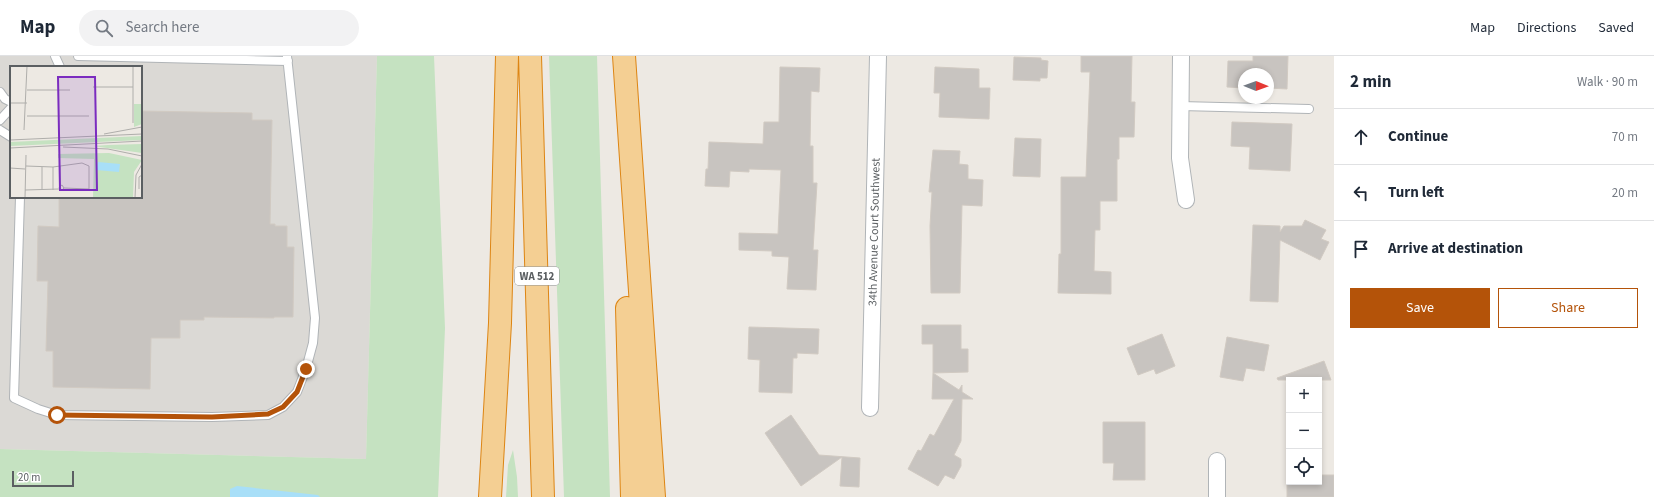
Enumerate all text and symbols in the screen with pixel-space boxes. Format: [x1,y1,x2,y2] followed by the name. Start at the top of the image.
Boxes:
[79,10,359,46] search box
[20,14,55,41] text: Map
[93,17,115,39] icon: search
[125,17,199,38] text: Search here
[1470,18,1495,38] text: Map
[1517,18,1576,38] text: Directions
[1598,18,1634,38] text: Saved
[10,66,142,198] inset map
[1238,68,1274,104] north arrow
[1350,70,1391,94] text: 2 min
[1577,73,1638,91] text: Walk · 90 m
[1350,126,1372,148] icon: ahead
[1388,126,1448,147] text: Continue
[1612,128,1638,146] text: 70 m
[864,158,885,306] street label: 34th Avenue Court Southwest
[1350,182,1372,204] icon: left
[1388,182,1444,203] text: Turn left
[1612,184,1638,202] text: 20 m
[1350,238,1372,260] icon: arrive
[1388,238,1523,259] text: Arrive at destination
[515,267,559,285] road number: WA 512
[1350,288,1490,328] button: Save
[1498,288,1638,328] button: Share
[297,360,315,378] route end
[1286,377,1322,485] map controls
[1286,377,1322,413] button: +
[48,406,66,424] route start
[1286,413,1322,449] button: −
[1286,449,1322,485] button: locate
[12,469,74,488] scale bar
[18,470,40,485] text: 20 m

